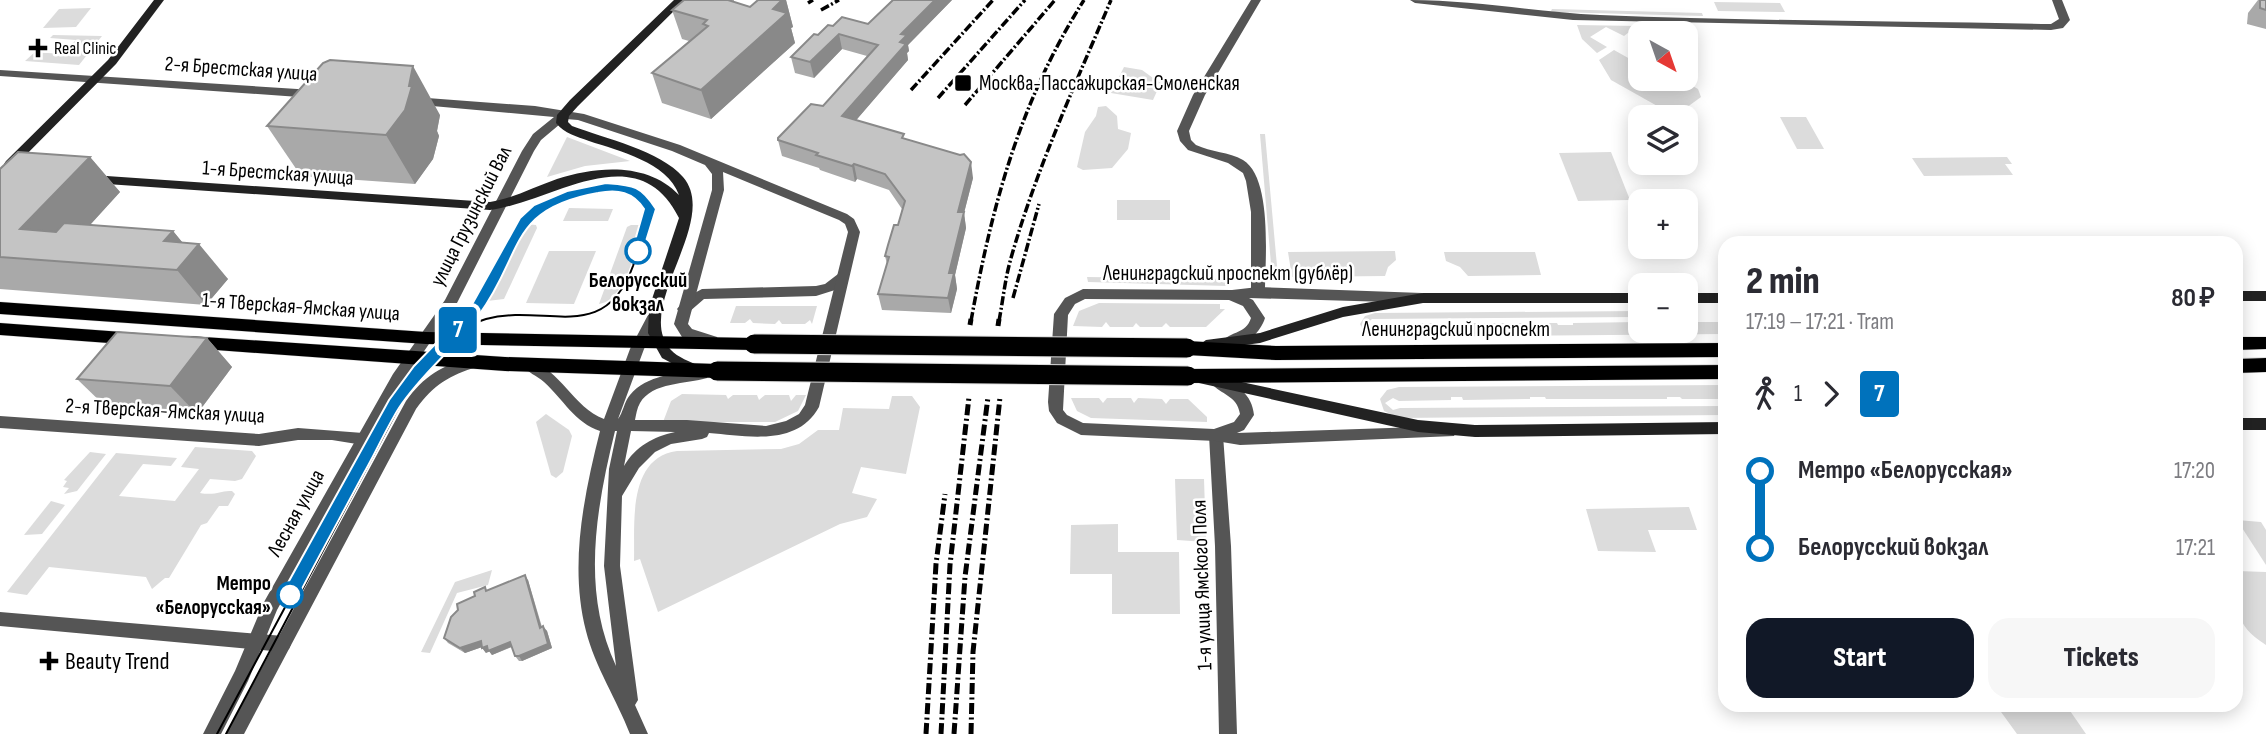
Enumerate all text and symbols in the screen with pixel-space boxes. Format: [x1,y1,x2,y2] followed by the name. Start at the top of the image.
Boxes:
[1628,21,1698,91] north arrow
[1628,21,1698,343] map controls
[28,38,48,58] marker: Real Clinic
[54,38,117,59] place label: Real Clinic
[164,51,318,87] street label: 2-я Брестская улица
[979,71,1240,96] place label: Москва-Пассажирская-Смоленская
[953,73,973,93] marker: Москва-Пассажирская-Смоленская
[1628,105,1698,175] button: layers
[425,141,517,290] street label: улица Грузинский Вал
[202,155,354,191] street label: 1-я Брестская улица
[1628,189,1698,259] button: +
[625,238,651,264] marker: Белорусский вокзал
[1746,259,1820,304] text: 2 min
[1102,261,1353,286] street label: Ленинградский проспект (дублёр)
[589,268,687,317] place label: Белорусский вокзал
[1628,273,1698,343] button: −
[2171,283,2215,314] text: 80 ₽
[201,288,401,326] street label: 1-я Тверская-Ямская улица
[435,307,481,353] line badge: 7
[1746,308,1894,336] text: 17:19 – 17:21 · Tram
[453,315,463,344] text: 7
[1361,317,1550,342] street label: Ленинградский проспект
[1746,375,1784,413] icon: walk
[1812,375,1850,413] icon: forward
[1874,379,1885,408] text: 7
[1794,380,1802,408] text: 1
[65,393,265,429] street label: 2-я Тверская-Ямская улица
[1798,455,2013,486] text: Метро «Белорусская»
[2174,457,2215,485] text: 17:20
[261,465,330,562] street label: Лесная улица
[1187,499,1217,671] street label: 1-я улица Ямского Поля
[1798,532,1988,563] text: Белорусский вокзал
[2176,534,2215,562] text: 17:21
[155,571,271,620] place label: Метро «Белорусская»
[277,582,303,608] marker: Метро «Белорусская»
[1746,618,1974,698] button: Start
[1988,618,2215,698] button: Tickets
[65,647,169,676] place label: Beauty Trend
[39,651,59,671] marker: Beauty Trend

